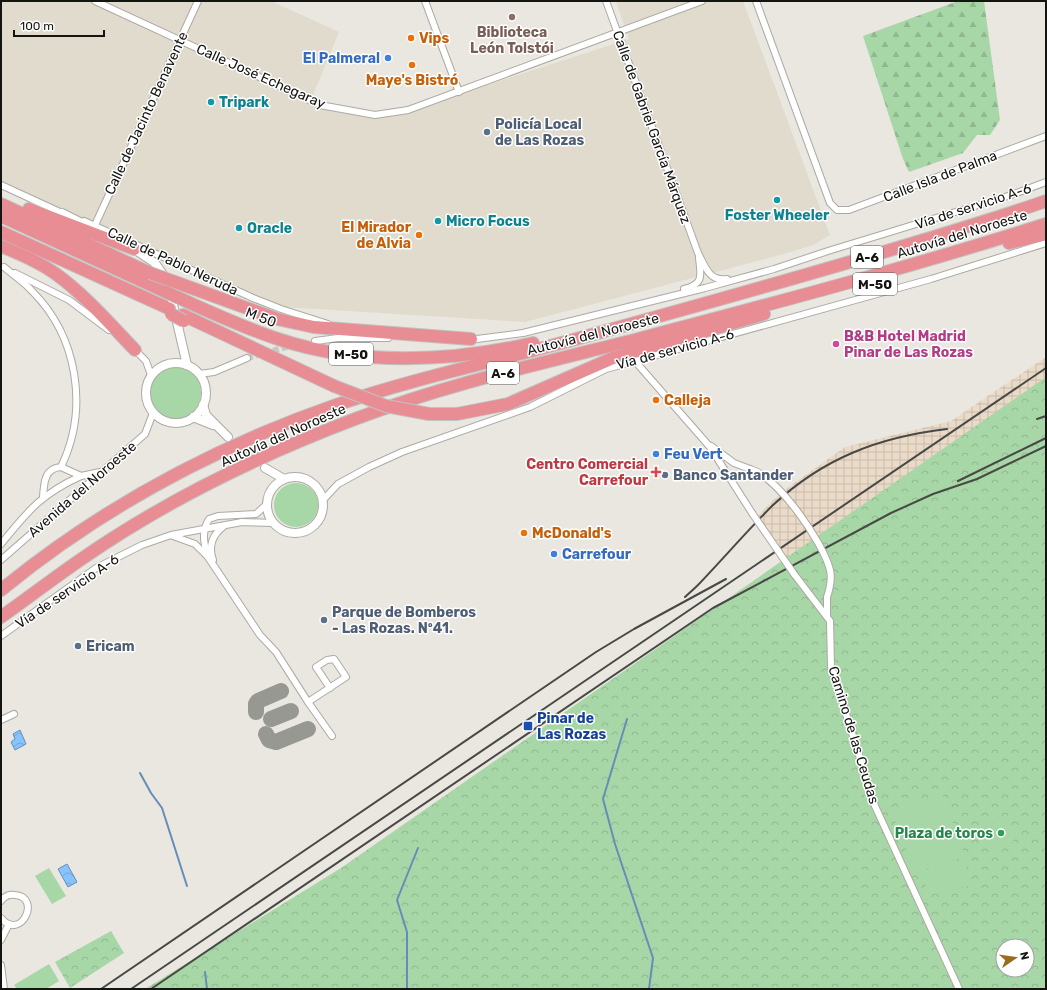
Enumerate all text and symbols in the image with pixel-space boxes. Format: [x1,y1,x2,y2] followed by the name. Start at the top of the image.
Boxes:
[14,12,104,38] scale bar
[507,12,517,22] marker: Biblioteca León Tolstói
[20,19,54,33] text: 100 m
[470,24,554,57] place label: Biblioteca León Tolstói
[609,28,694,226] street label: Calle de Gabriel García Márquez
[101,29,192,197] street label: Calle de Jacinto Benavente
[419,30,449,47] place label: Vips
[406,33,416,43] marker: Vips
[194,40,328,113] street label: Calle José Echegaray
[303,50,380,67] place label: El Palmeral
[383,53,393,63] marker: El Palmeral
[407,60,417,70] marker: Maye's Bistró
[366,72,458,89] place label: Maye's Bistró
[219,94,270,111] place label: Tripark
[206,97,216,107] marker: Tripark
[495,116,585,149] place label: Policía Local de Las Rozas
[482,127,492,137] marker: Policía Local de Las Rozas
[881,147,999,206] street label: Calle Isla de Palma
[913,180,1033,233] street label: Vía de servicio A-6
[772,195,782,205] marker: Foster Wheeler
[895,206,1030,262] street label: Autovía del Noroeste
[725,207,830,224] place label: Foster Wheeler
[446,213,530,230] place label: Micro Focus
[433,216,443,226] marker: Micro Focus
[341,219,412,252] place label: El Mirador de Alvia
[247,220,292,237] place label: Oracle
[234,223,244,233] marker: Oracle
[105,224,241,299] street label: Calle de Pablo Neruda
[414,230,424,240] marker: El Mirador de Alvia
[851,246,883,268] road number: A-6
[853,273,897,295] road number: M-50
[243,304,279,331] street label: M 50
[525,310,661,359] street label: Autovía del Noroeste
[614,326,736,373] street label: Vía de servicio A-6
[844,328,973,361] place label: B&B Hotel Madrid Pinar de Las Rozas
[831,339,841,349] marker: B&B Hotel Madrid Pinar de Las Rozas
[329,343,373,365] road number: M-50
[487,362,519,384] road number: A-6
[664,392,711,409] place label: Calleja
[651,395,661,405] marker: Calleja
[218,400,349,471] street label: Autovía del Noroeste
[25,438,140,541] street label: Avenida del Noroeste
[664,446,723,463] place label: Feu Vert
[651,449,661,459] marker: Feu Vert
[526,456,649,489] place label: Centro Comercial Carrefour
[651,467,661,477] marker: Centro Comercial Carrefour
[673,467,794,484] place label: Banco Santander
[660,470,670,480] marker: Banco Santander
[532,525,612,542] place label: McDonald's
[519,528,529,538] marker: McDonald's
[562,546,632,563] place label: Carrefour
[549,549,559,559] marker: Carrefour
[12,550,122,632] street label: Vía de servicio A-6
[332,604,476,637] place label: Parque de Bomberos - Las Rozas. Nº41.
[319,615,329,625] marker: Parque de Bomberos - Las Rozas. Nº41.
[86,638,135,655] place label: Ericam
[73,641,83,651] marker: Ericam
[824,664,883,806] street label: Camino de las Ceudas
[537,710,606,743] place label: Pinar de Las Rozas
[522,720,534,732] marker: Pinar de Las Rozas
[895,825,993,842] place label: Plaza de toros
[996,828,1006,838] marker: Plaza de toros
[995,938,1035,978] north arrow
[1017,951,1031,961] text: N

